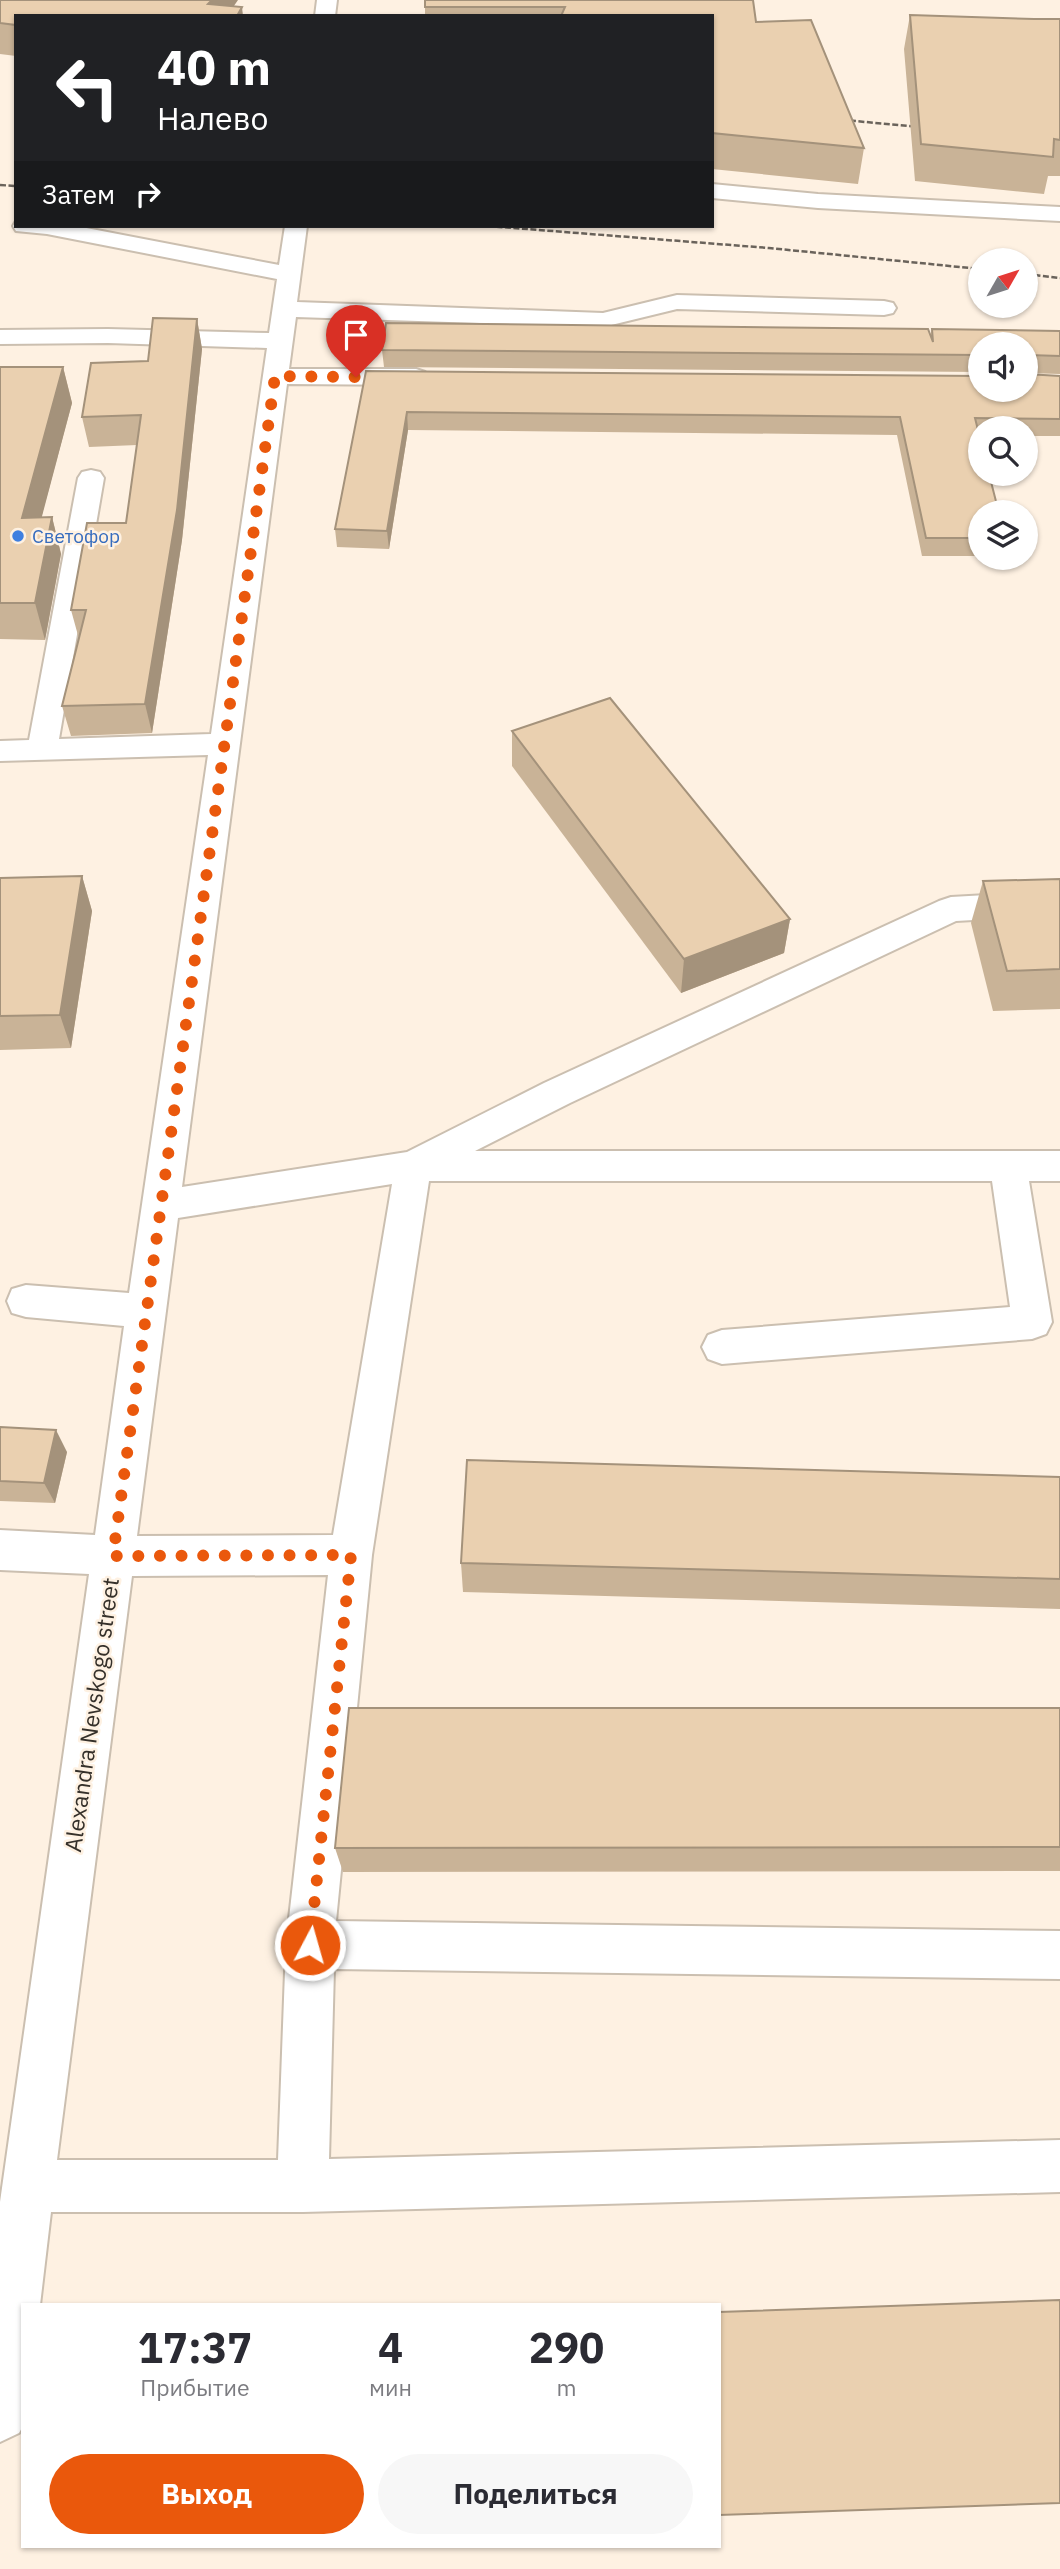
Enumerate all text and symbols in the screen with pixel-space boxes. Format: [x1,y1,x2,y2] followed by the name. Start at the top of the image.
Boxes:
[157,35,271,98] text: 40 m
[42,42,133,133] icon: left
[157,97,268,139] text: Налево
[129,175,167,213] icon: right
[42,177,115,211] text: Затем
[968,248,1038,318] north arrow
[968,248,1038,570] map controls
[326,305,386,377] pin
[337,316,375,354] icon: arrive
[968,332,1038,402] button: sound
[968,416,1038,486] button: search
[968,500,1038,570] button: layers
[32,524,120,548] place label: Светофор
[10,528,26,544] marker: Светофор
[57,1576,125,1854] street label: Alexandra Nevskogo street
[273,1908,347,1982] position arrow
[138,2320,252,2375] text: 17:37
[378,2320,403,2375] text: 4
[529,2320,604,2375] text: 290
[140,2372,250,2402] text: Прибытие
[369,2372,412,2402] text: мин
[556,2372,577,2402] text: m
[49,2454,364,2534] button: Выход
[378,2454,693,2534] button: Поделиться

